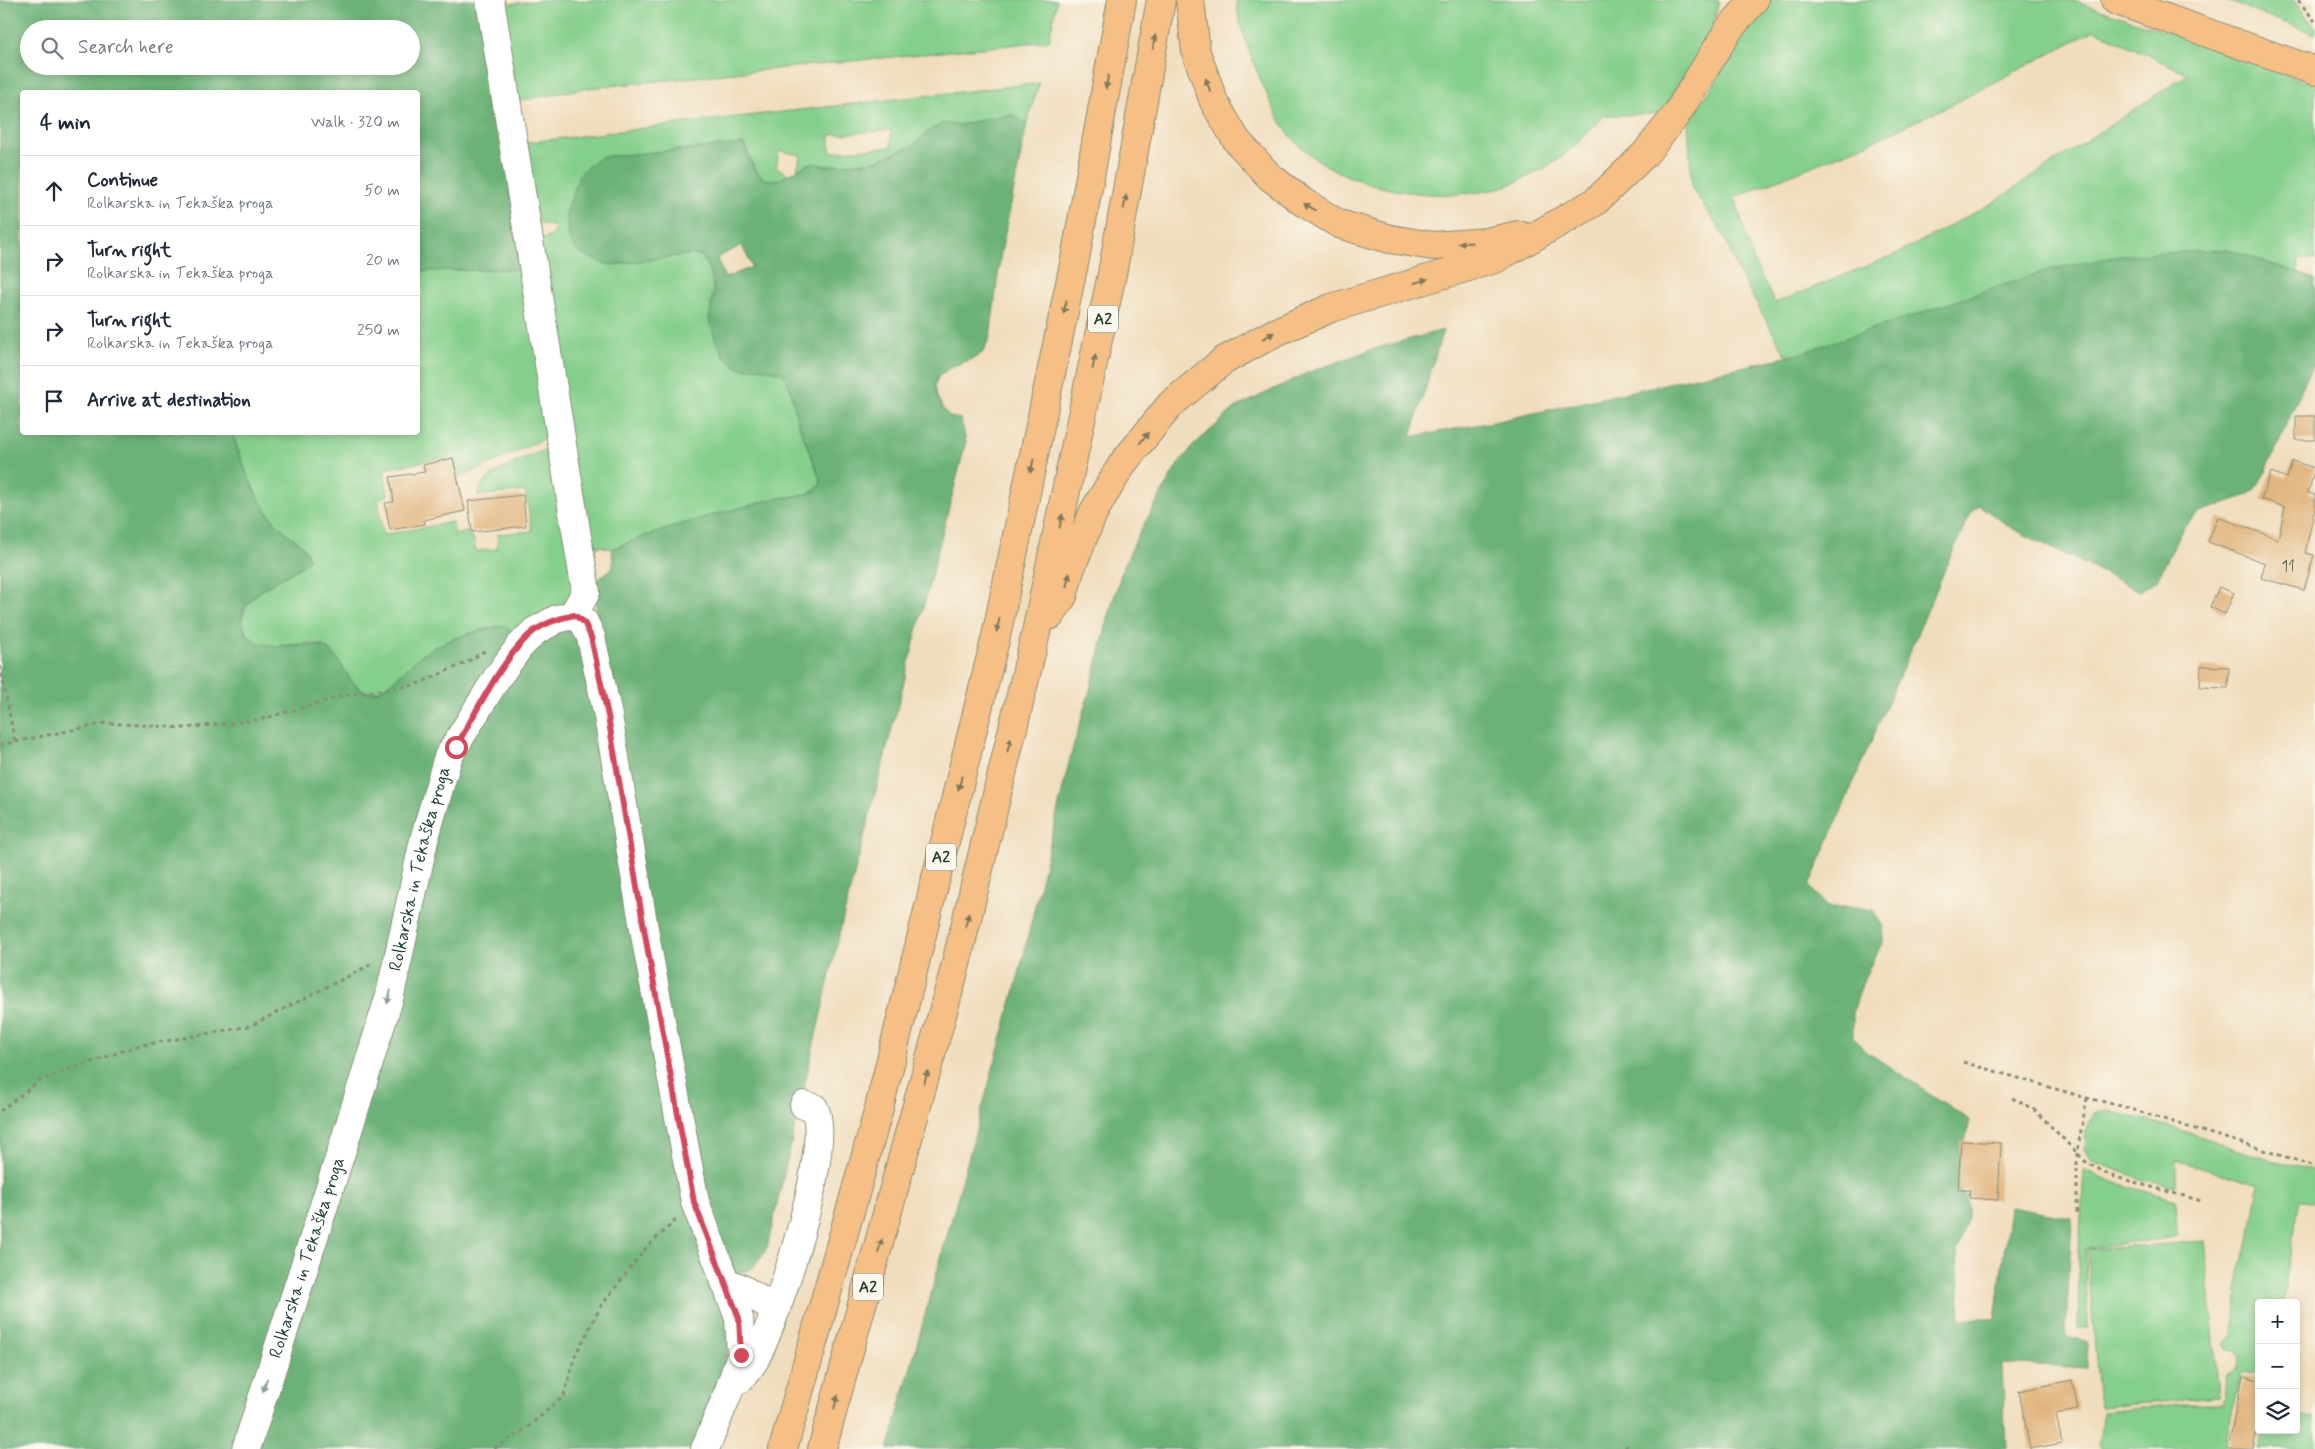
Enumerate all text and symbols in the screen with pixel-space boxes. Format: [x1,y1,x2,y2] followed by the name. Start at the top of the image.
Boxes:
[20,20,420,75] search box
[38,34,66,62] icon: search
[1150,34,1158,50] one-way arrow
[78,35,174,60] text: Search here
[1103,75,1111,91] one-way arrow
[1204,77,1212,92] one-way arrow
[40,109,91,137] text: 4 min
[311,112,400,133] text: Walk · 320 m
[87,168,158,193] text: Continue
[40,177,68,205] icon: ahead
[364,180,400,201] text: 50 m
[87,193,274,214] text: Rolkarska in Tekaška proga
[1121,194,1129,210] one-way arrow
[1304,202,1317,211] one-way arrow
[87,238,171,263] text: Turn right
[1457,240,1473,248] one-way arrow
[40,247,68,275] icon: right
[366,250,400,271] text: 20 m
[87,263,274,284] text: Rolkarska in Tekaška proga
[1413,277,1428,285] one-way arrow
[1061,299,1069,314] one-way arrow
[1088,306,1118,332] road number: A2
[87,308,171,333] text: Turn right
[40,317,68,345] icon: right
[357,320,400,341] text: 250 m
[1261,331,1275,340] one-way arrow
[87,333,274,354] text: Rolkarska in Tekaška proga
[1090,354,1098,369] one-way arrow
[40,387,68,415] icon: arrive
[87,388,251,413] text: Arrive at destination
[1138,431,1149,444] one-way arrow
[1028,458,1036,473] one-way arrow
[1057,513,1065,528] one-way arrow
[2281,557,2295,577] house number: 11
[1064,572,1072,587] one-way arrow
[994,617,1002,633] one-way arrow
[445,736,468,759] route start
[1005,738,1013,753] one-way arrow
[384,764,457,973] street label: Rolkarska in Tekaška proga
[956,775,964,790] one-way arrow
[926,844,956,870] road number: A2
[963,913,971,928] one-way arrow
[384,990,392,1005] one-way arrow
[922,1070,930,1085] one-way arrow
[264,1154,351,1361] street label: Rolkarska in Tekaška proga
[876,1238,884,1253] one-way arrow
[853,1274,883,1300] road number: A2
[2255,1299,2300,1434] map controls
[2255,1299,2300,1344] button: +
[730,1344,753,1367] route end
[2255,1344,2300,1389] button: −
[261,1378,269,1393] one-way arrow
[2255,1389,2300,1434] button: layers
[832,1395,840,1410] one-way arrow

